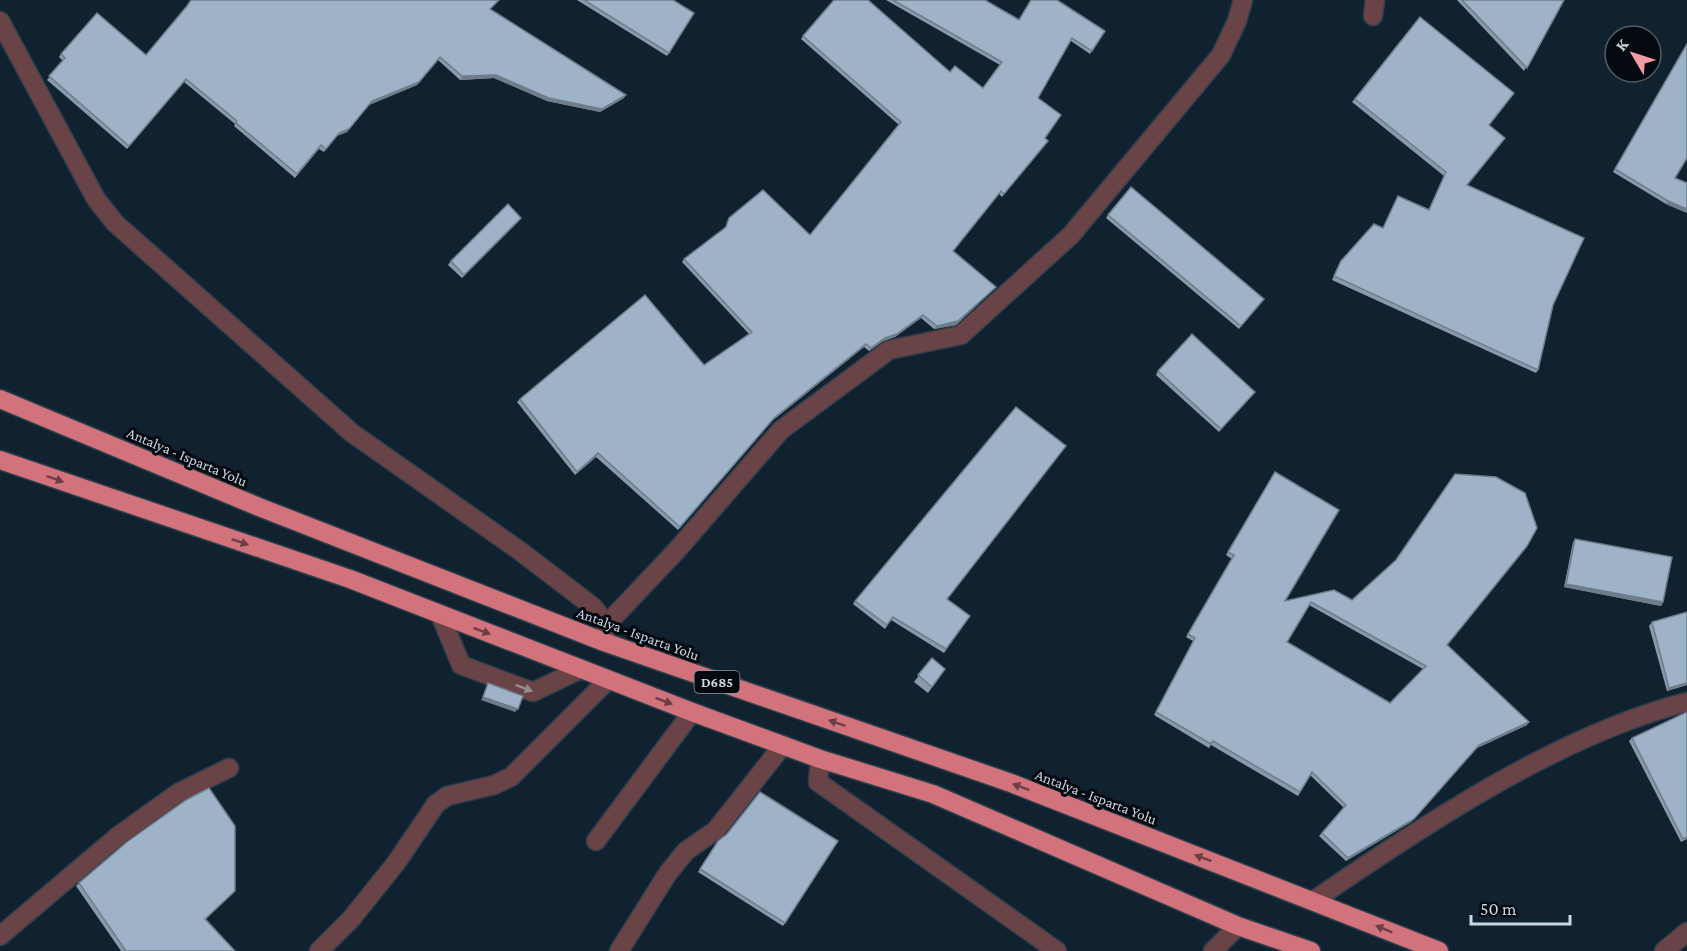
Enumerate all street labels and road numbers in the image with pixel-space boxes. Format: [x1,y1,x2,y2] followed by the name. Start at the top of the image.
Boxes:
[124,424,249,490] street label: Antalya - Isparta Yolu
[574,604,701,664] street label: Antalya - Isparta Yolu
[694,671,740,693] road number: D685
[1033,766,1159,828] street label: Antalya - Isparta Yolu

